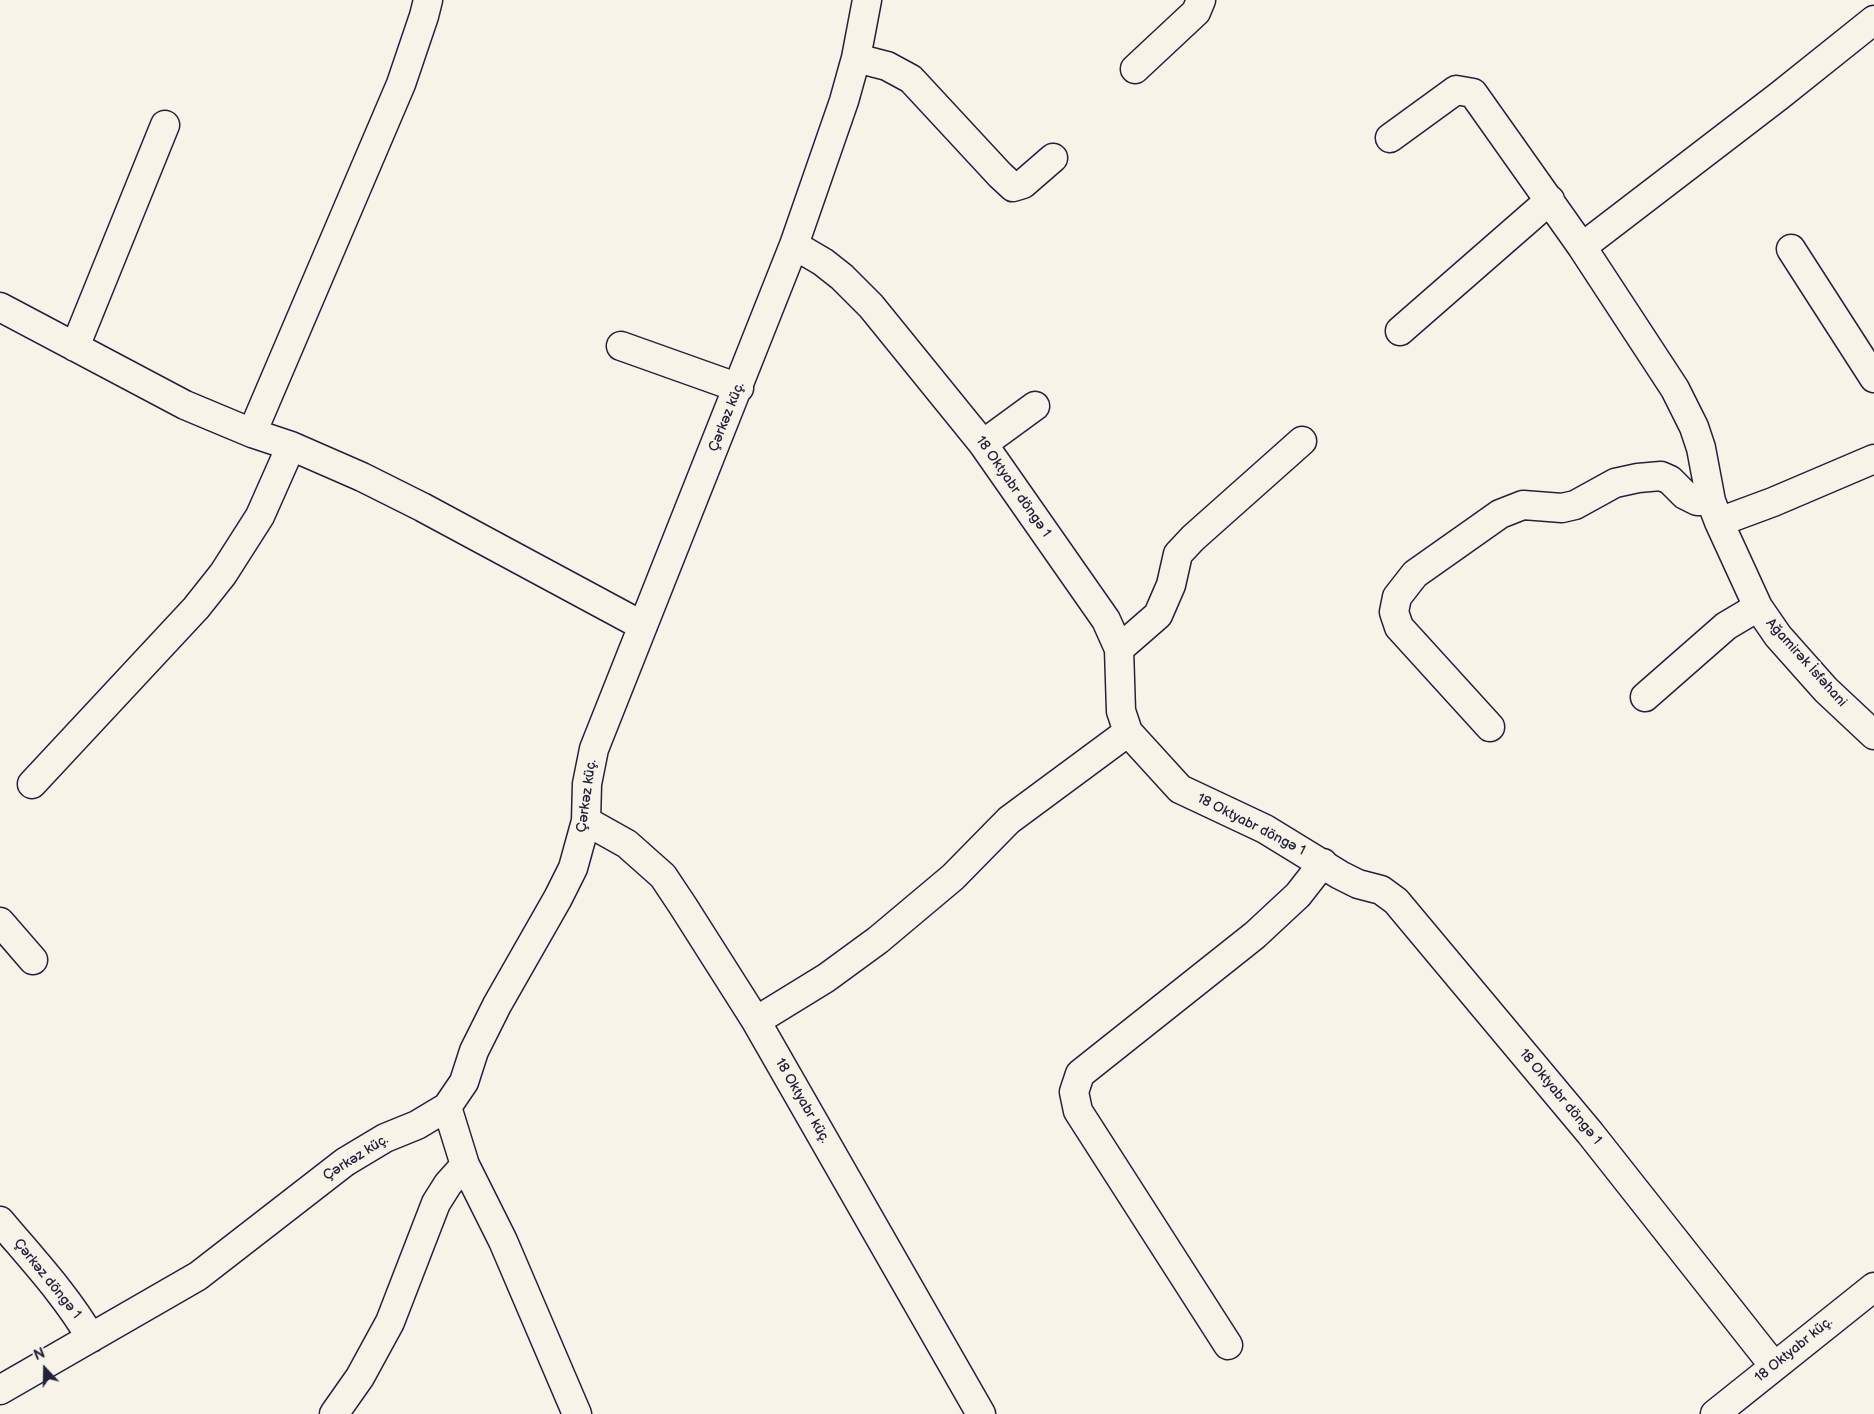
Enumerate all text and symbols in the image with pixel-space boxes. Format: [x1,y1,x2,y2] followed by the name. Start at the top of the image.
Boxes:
[705,380,749,454] street label: Çərkəz küç.
[972,433,1054,541] street label: 18 Oktyabr döngə 1
[1762,615,1850,711] street label: Ağamirək İsfəhani
[574,758,600,834] street label: Çərkəz küç.
[1194,790,1308,860] street label: 18 Oktyabr döngə 1
[1515,1046,1605,1148] street label: 18 Oktyabr döngə 1
[771,1056,833,1146] street label: 18 Oktyabr küç.
[320,1131,392,1185] street label: Çərkəz küç.
[10,1236,84,1322] street label: Çərkəz döngə 1
[1752,1314,1836,1386] street label: 18 Oktyabr küç.
[20,1344,70,1394] north arrow
[31,1345,47,1364] text: N

